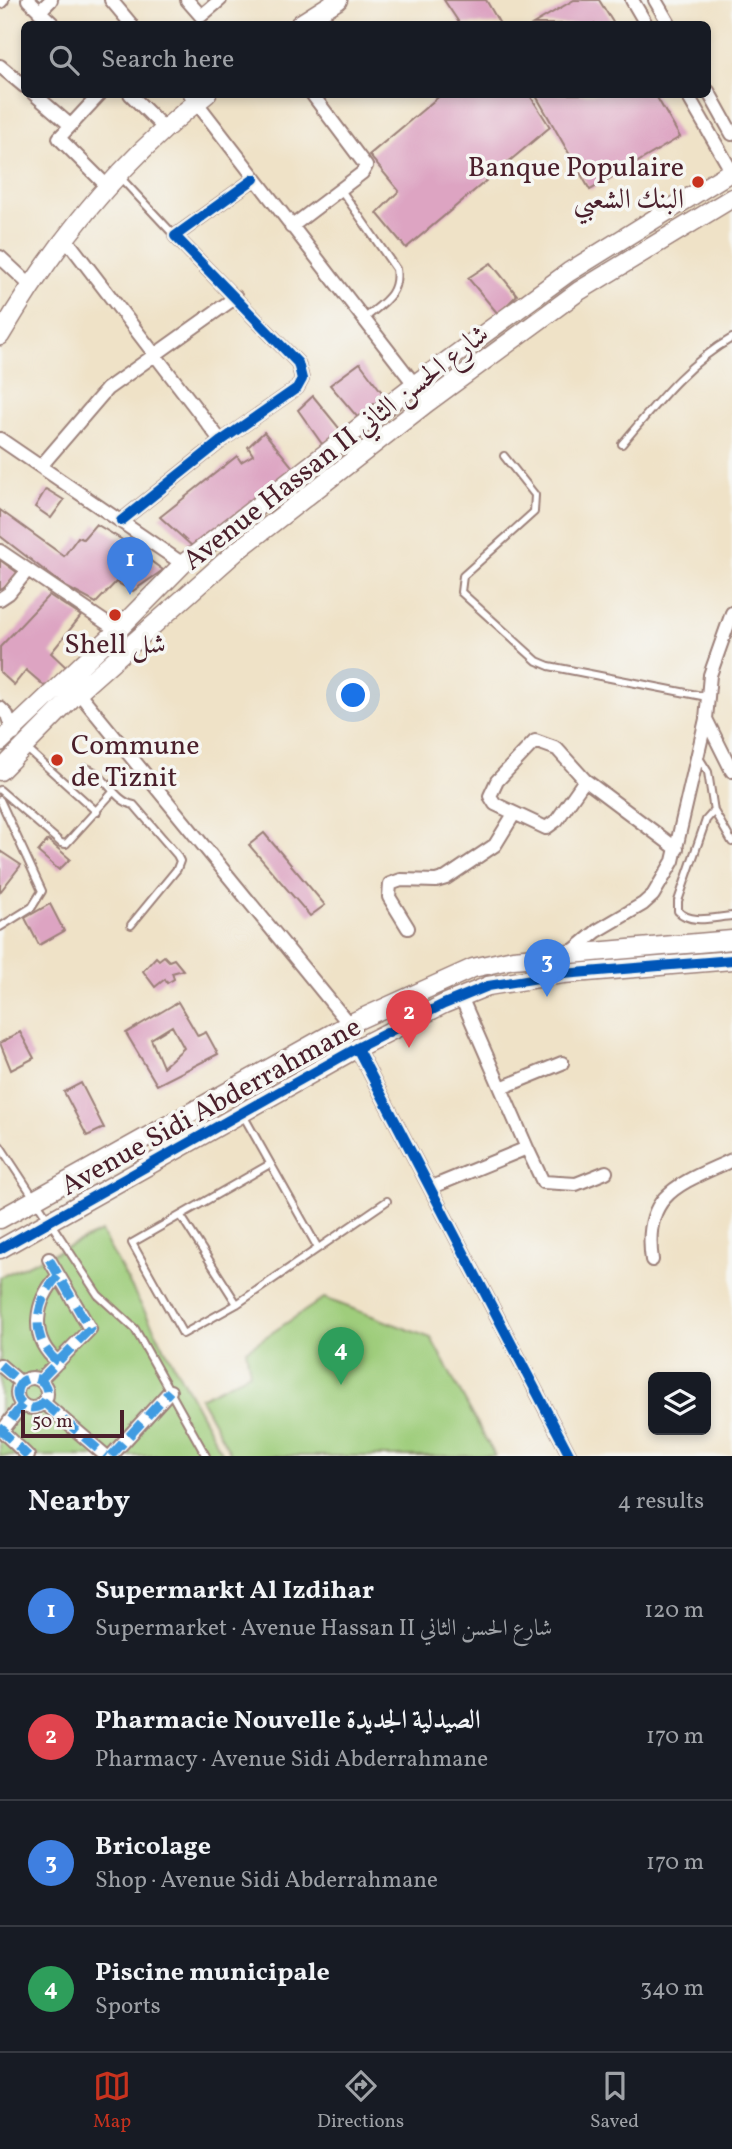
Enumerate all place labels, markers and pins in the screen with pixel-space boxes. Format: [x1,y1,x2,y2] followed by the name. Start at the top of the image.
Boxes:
[468,149,684,225] place label: Banque Populaire البنك الشعبي
[690,174,706,190] marker: Banque Populaire البنك الشعبي
[107,537,153,595] pin: 1
[107,607,123,623] marker: Shell شل
[64,626,166,665] place label: Shell شل
[71,727,200,798] place label: Commune de Tiznit
[49,752,65,768] marker: Commune de Tiznit
[524,939,570,997] pin: 3
[386,990,432,1048] pin: 2
[318,1327,364,1385] pin: 4

